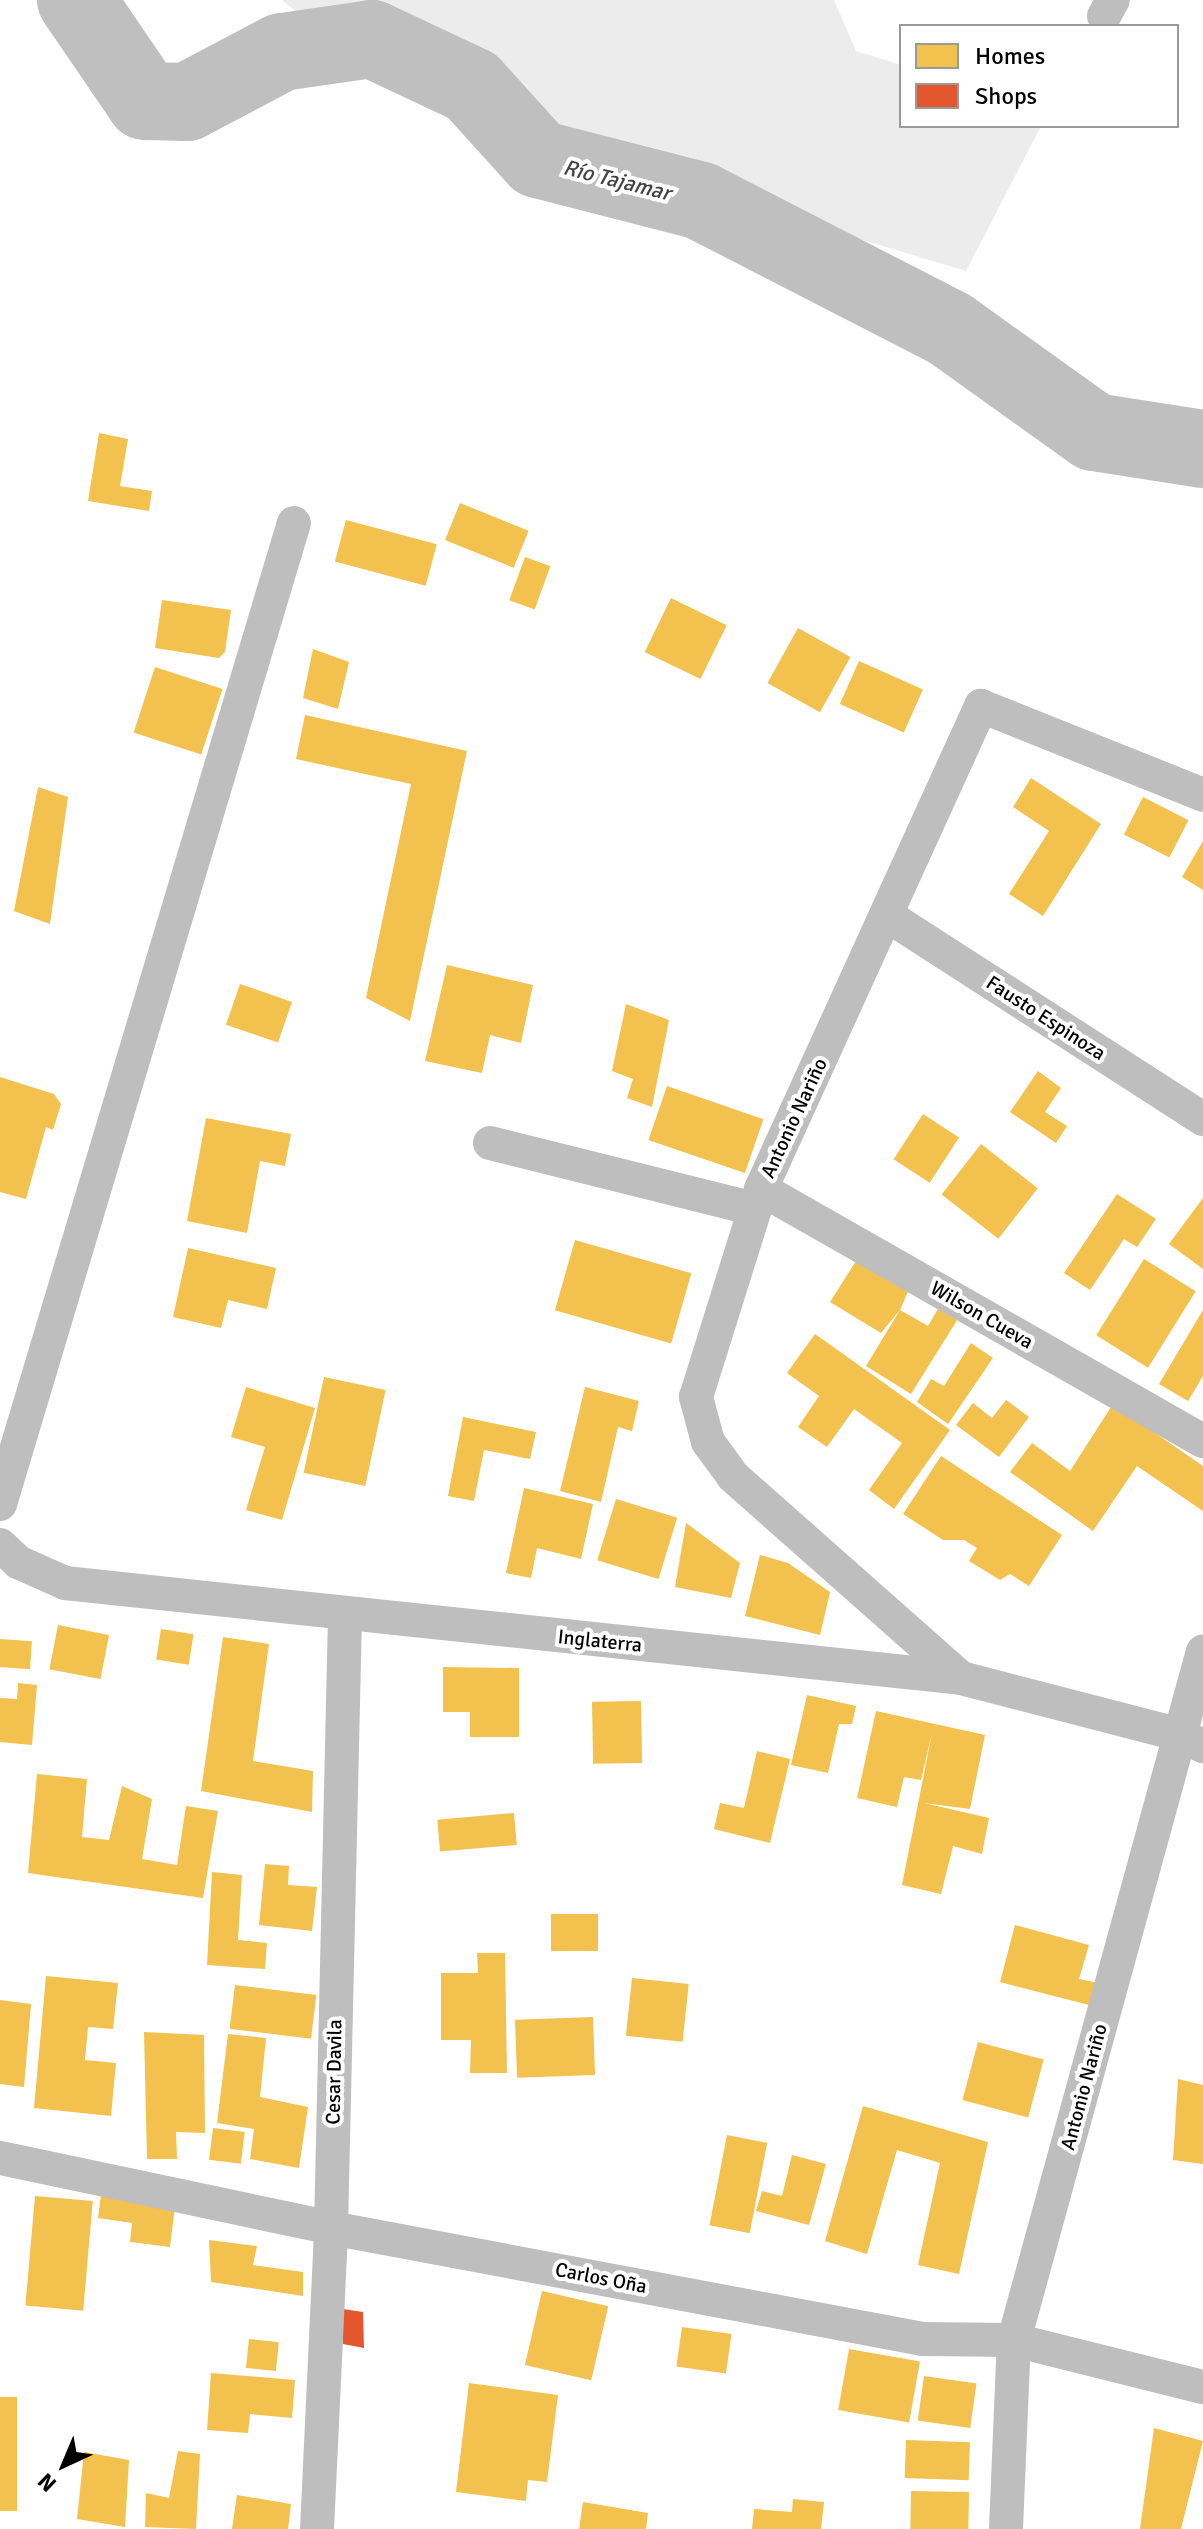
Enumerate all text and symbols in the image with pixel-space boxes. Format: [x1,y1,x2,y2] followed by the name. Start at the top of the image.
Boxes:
[899,24,1179,128] legend
[975,41,1045,71] text: Homes
[975,81,1037,111] text: Shops
[560,154,674,206] water label: Río Tajamar
[982,971,1110,1065] street label: Fausto Espinoza
[756,1054,832,1182] street label: Antonio Nariño
[926,1276,1038,1354] street label: Wilson Cueva
[557,1625,643,1657] street label: Inglaterra
[321,2019,347,2125] street label: Cesar Davila
[1056,2021,1112,2153] street label: Antonio Nariño
[553,2257,649,2299] street label: Carlos Oña
[24,2425,104,2505] north arrow
[32,2468,62,2498] text: N

